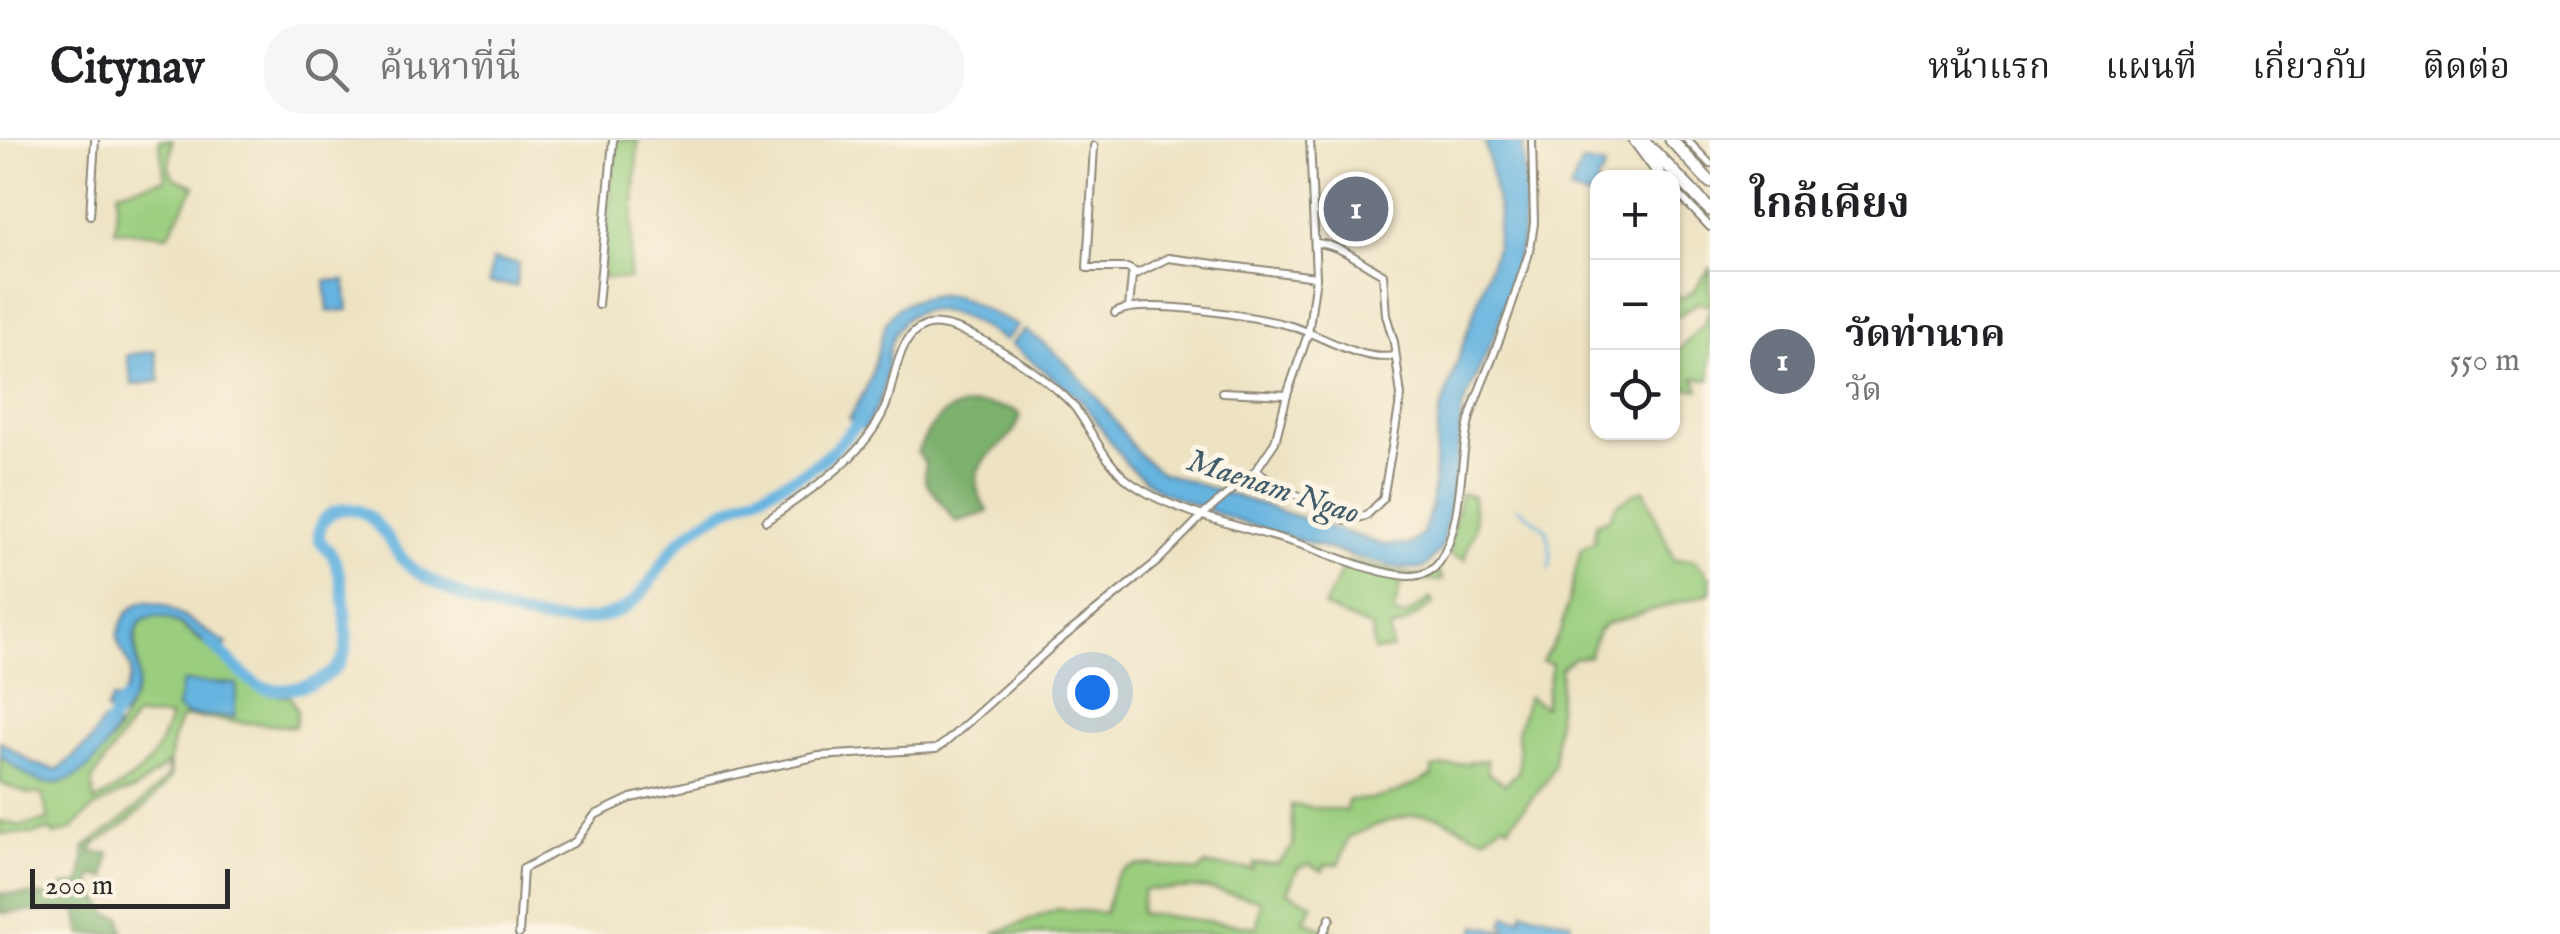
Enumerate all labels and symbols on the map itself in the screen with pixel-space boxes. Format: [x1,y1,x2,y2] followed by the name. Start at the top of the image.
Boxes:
[1324,172,1388,246] pin: 1
[1182,441,1364,535] water label: Maenam Ngao
[1067,667,1118,718] your location
[30,864,230,908] scale bar

